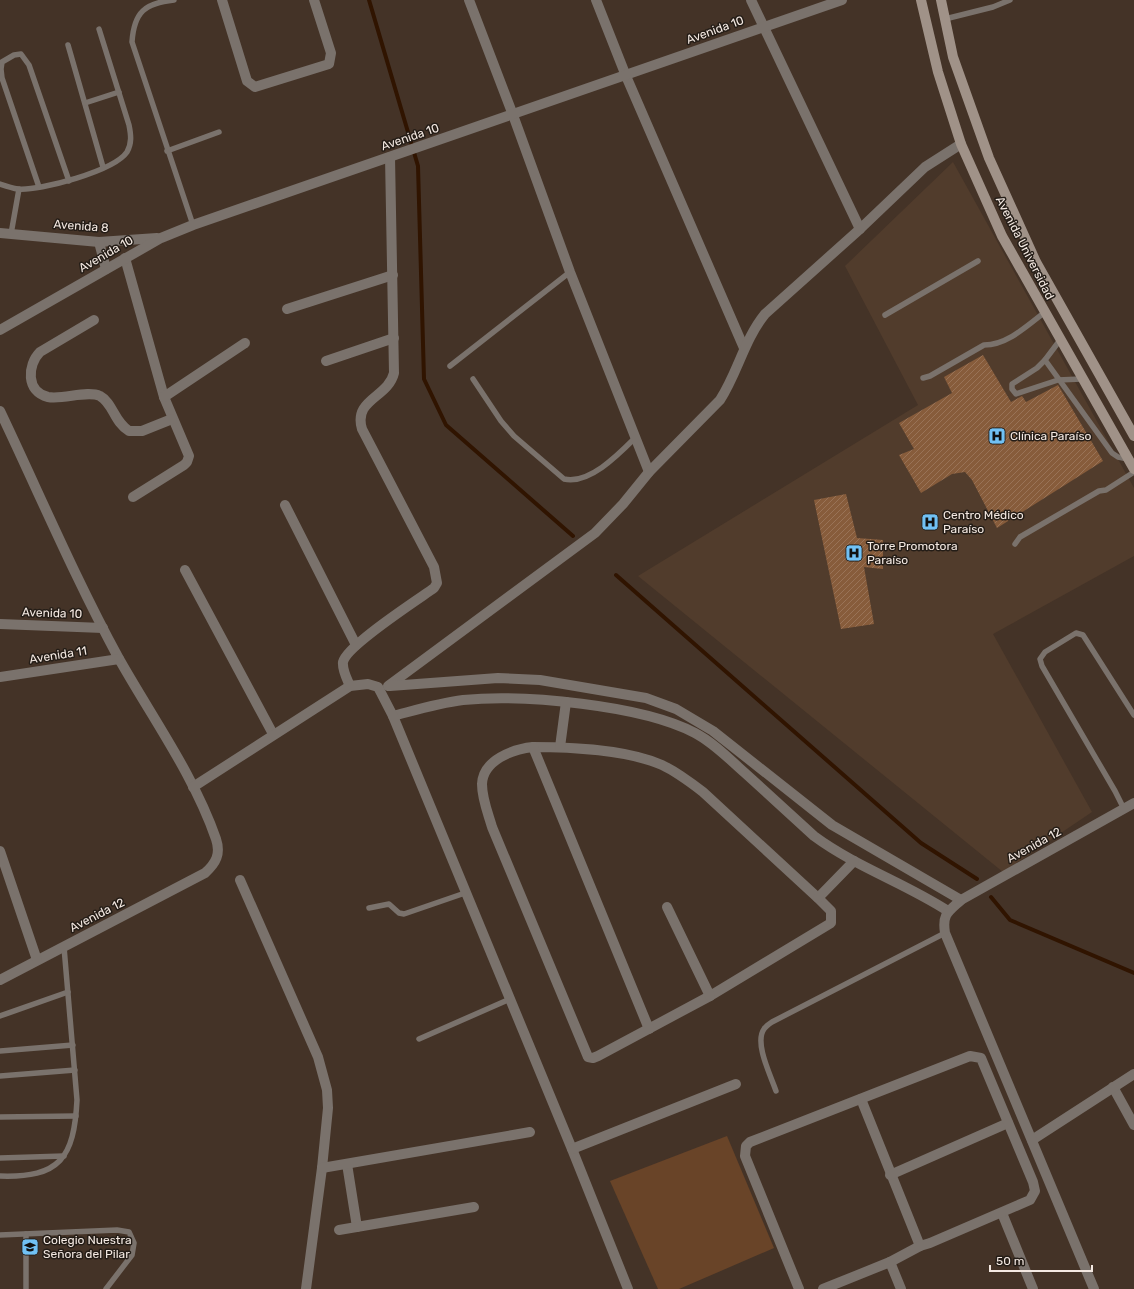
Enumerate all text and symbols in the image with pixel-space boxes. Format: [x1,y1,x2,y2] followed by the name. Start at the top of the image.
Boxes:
[684,13,746,47] street label: Avenida 10
[379,121,441,153] street label: Avenida 10
[993,194,1057,302] street label: Avenida Universidad
[53,217,109,235] street label: Avenida 8
[76,233,136,275] street label: Avenida 10
[987,426,1007,446] hospital icon: Clínica Paraíso
[1010,429,1091,443] place label: Clínica Paraíso
[943,508,1024,536] place label: Centro Médico Paraíso
[920,512,940,532] hospital icon: Centro Médico Paraíso
[867,539,958,567] place label: Torre Promotora Paraíso
[844,543,864,563] hospital icon: Torre Promotora Paraíso
[22,605,82,621] street label: Avenida 10
[28,644,88,666] street label: Avenida 11
[1004,824,1064,866] street label: Avenida 12
[67,895,127,935] street label: Avenida 12
[43,1233,132,1261] place label: Colegio Nuestra Señora del Pilar
[20,1237,40,1257] school or university icon: Colegio Nuestra Señora del Pilar
[990,1247,1092,1273] scale bar
[996,1254,1024,1268] text: 50 m

